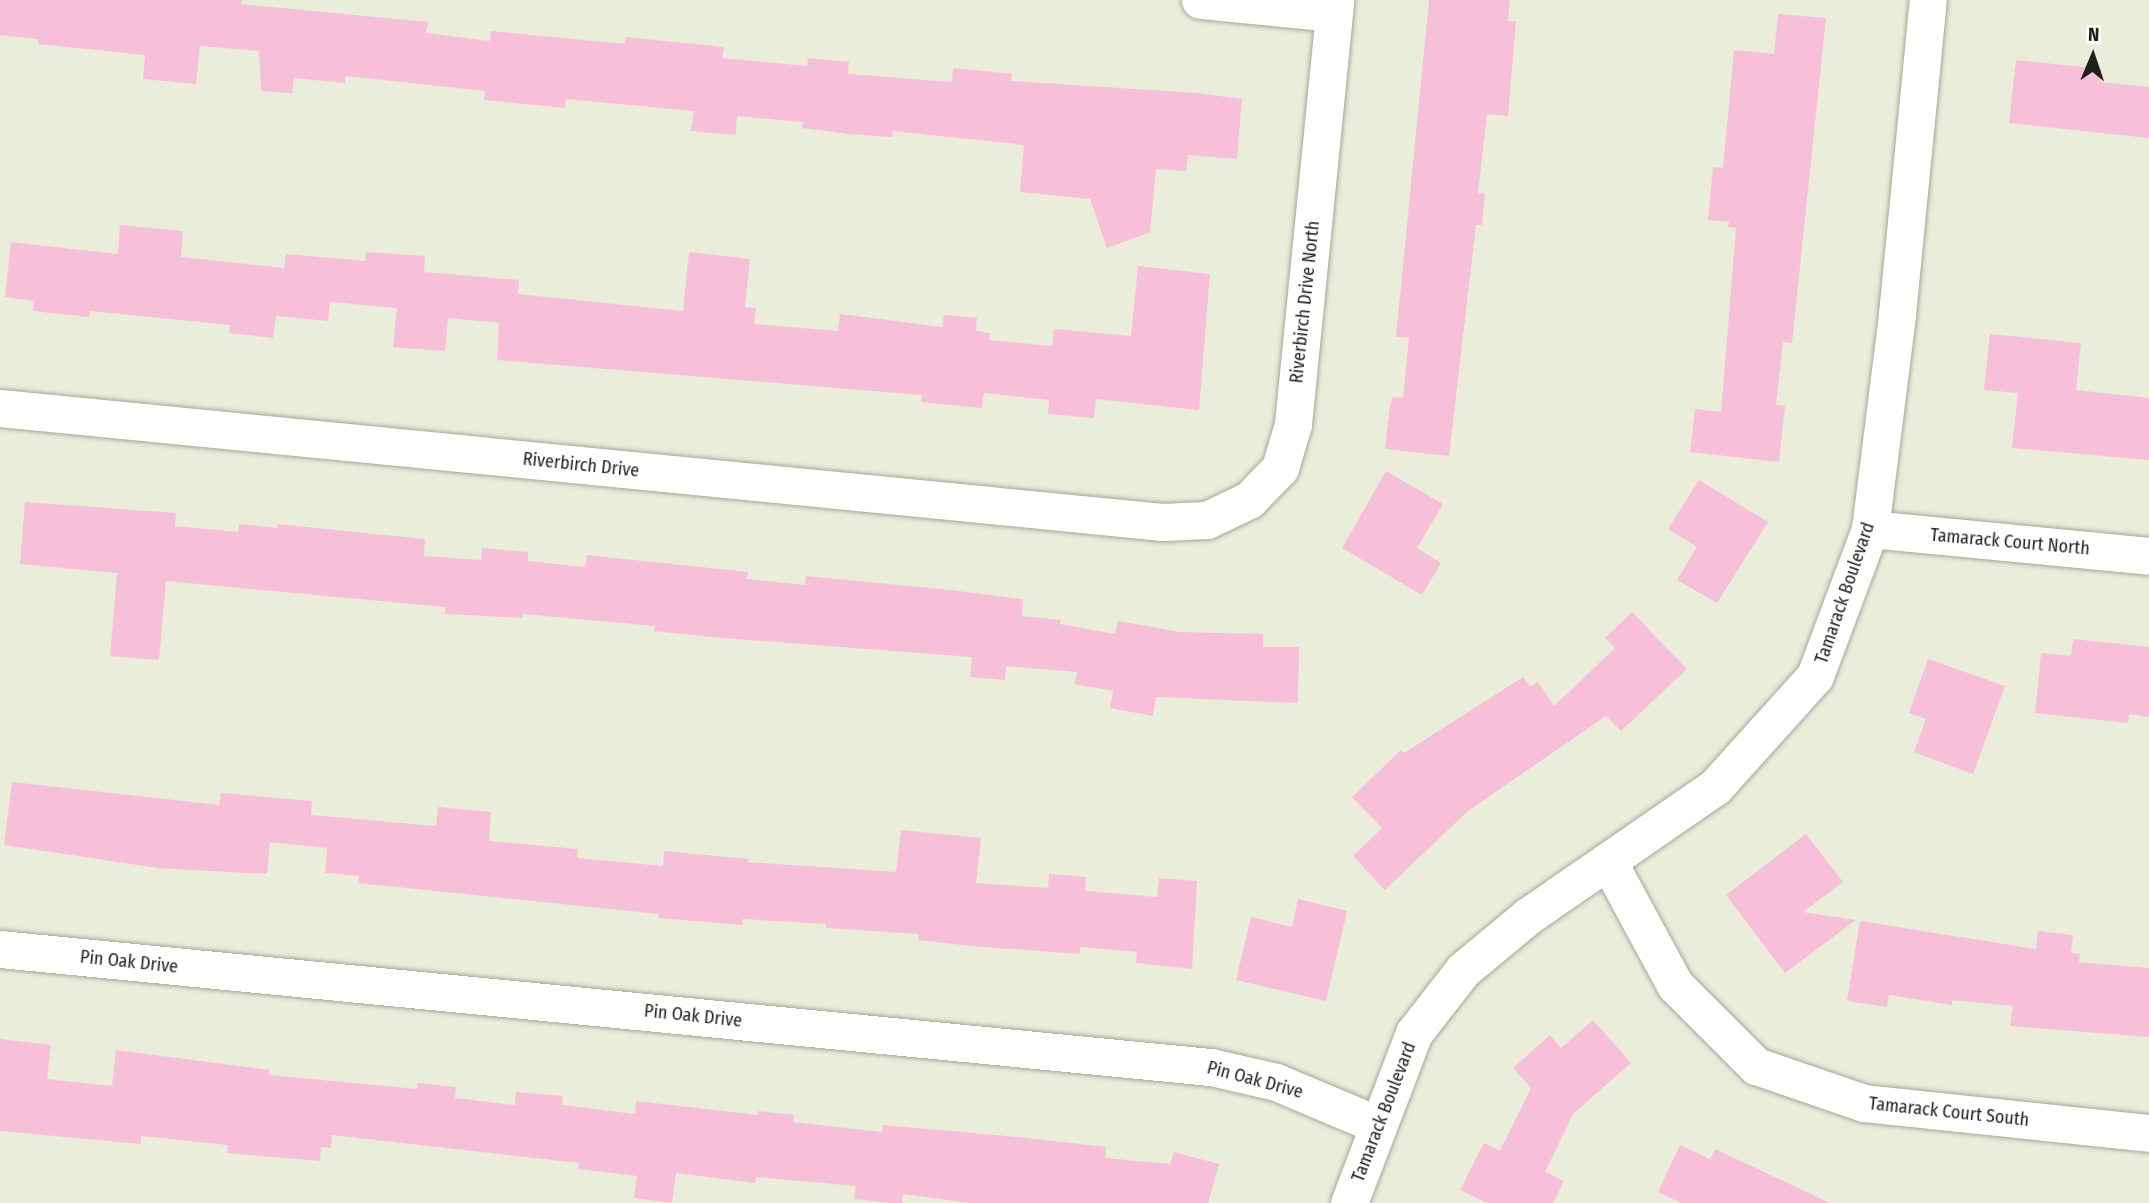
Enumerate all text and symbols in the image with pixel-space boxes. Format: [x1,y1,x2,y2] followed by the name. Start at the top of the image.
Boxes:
[2058,21,2128,91] north arrow
[2088,23,2100,46] text: N
[1286,220,1324,384] street label: Riverbirch Drive North
[522,448,640,482] street label: Riverbirch Drive
[1811,520,1879,666] street label: Tamarack Boulevard
[1929,524,2091,560] street label: Tamarack Court North
[79,946,179,978] street label: Pin Oak Drive
[643,1000,743,1032] street label: Pin Oak Drive
[1347,1039,1421,1185] street label: Tamarack Boulevard
[1205,1057,1305,1103] street label: Pin Oak Drive
[1868,1093,2030,1131] street label: Tamarack Court South

